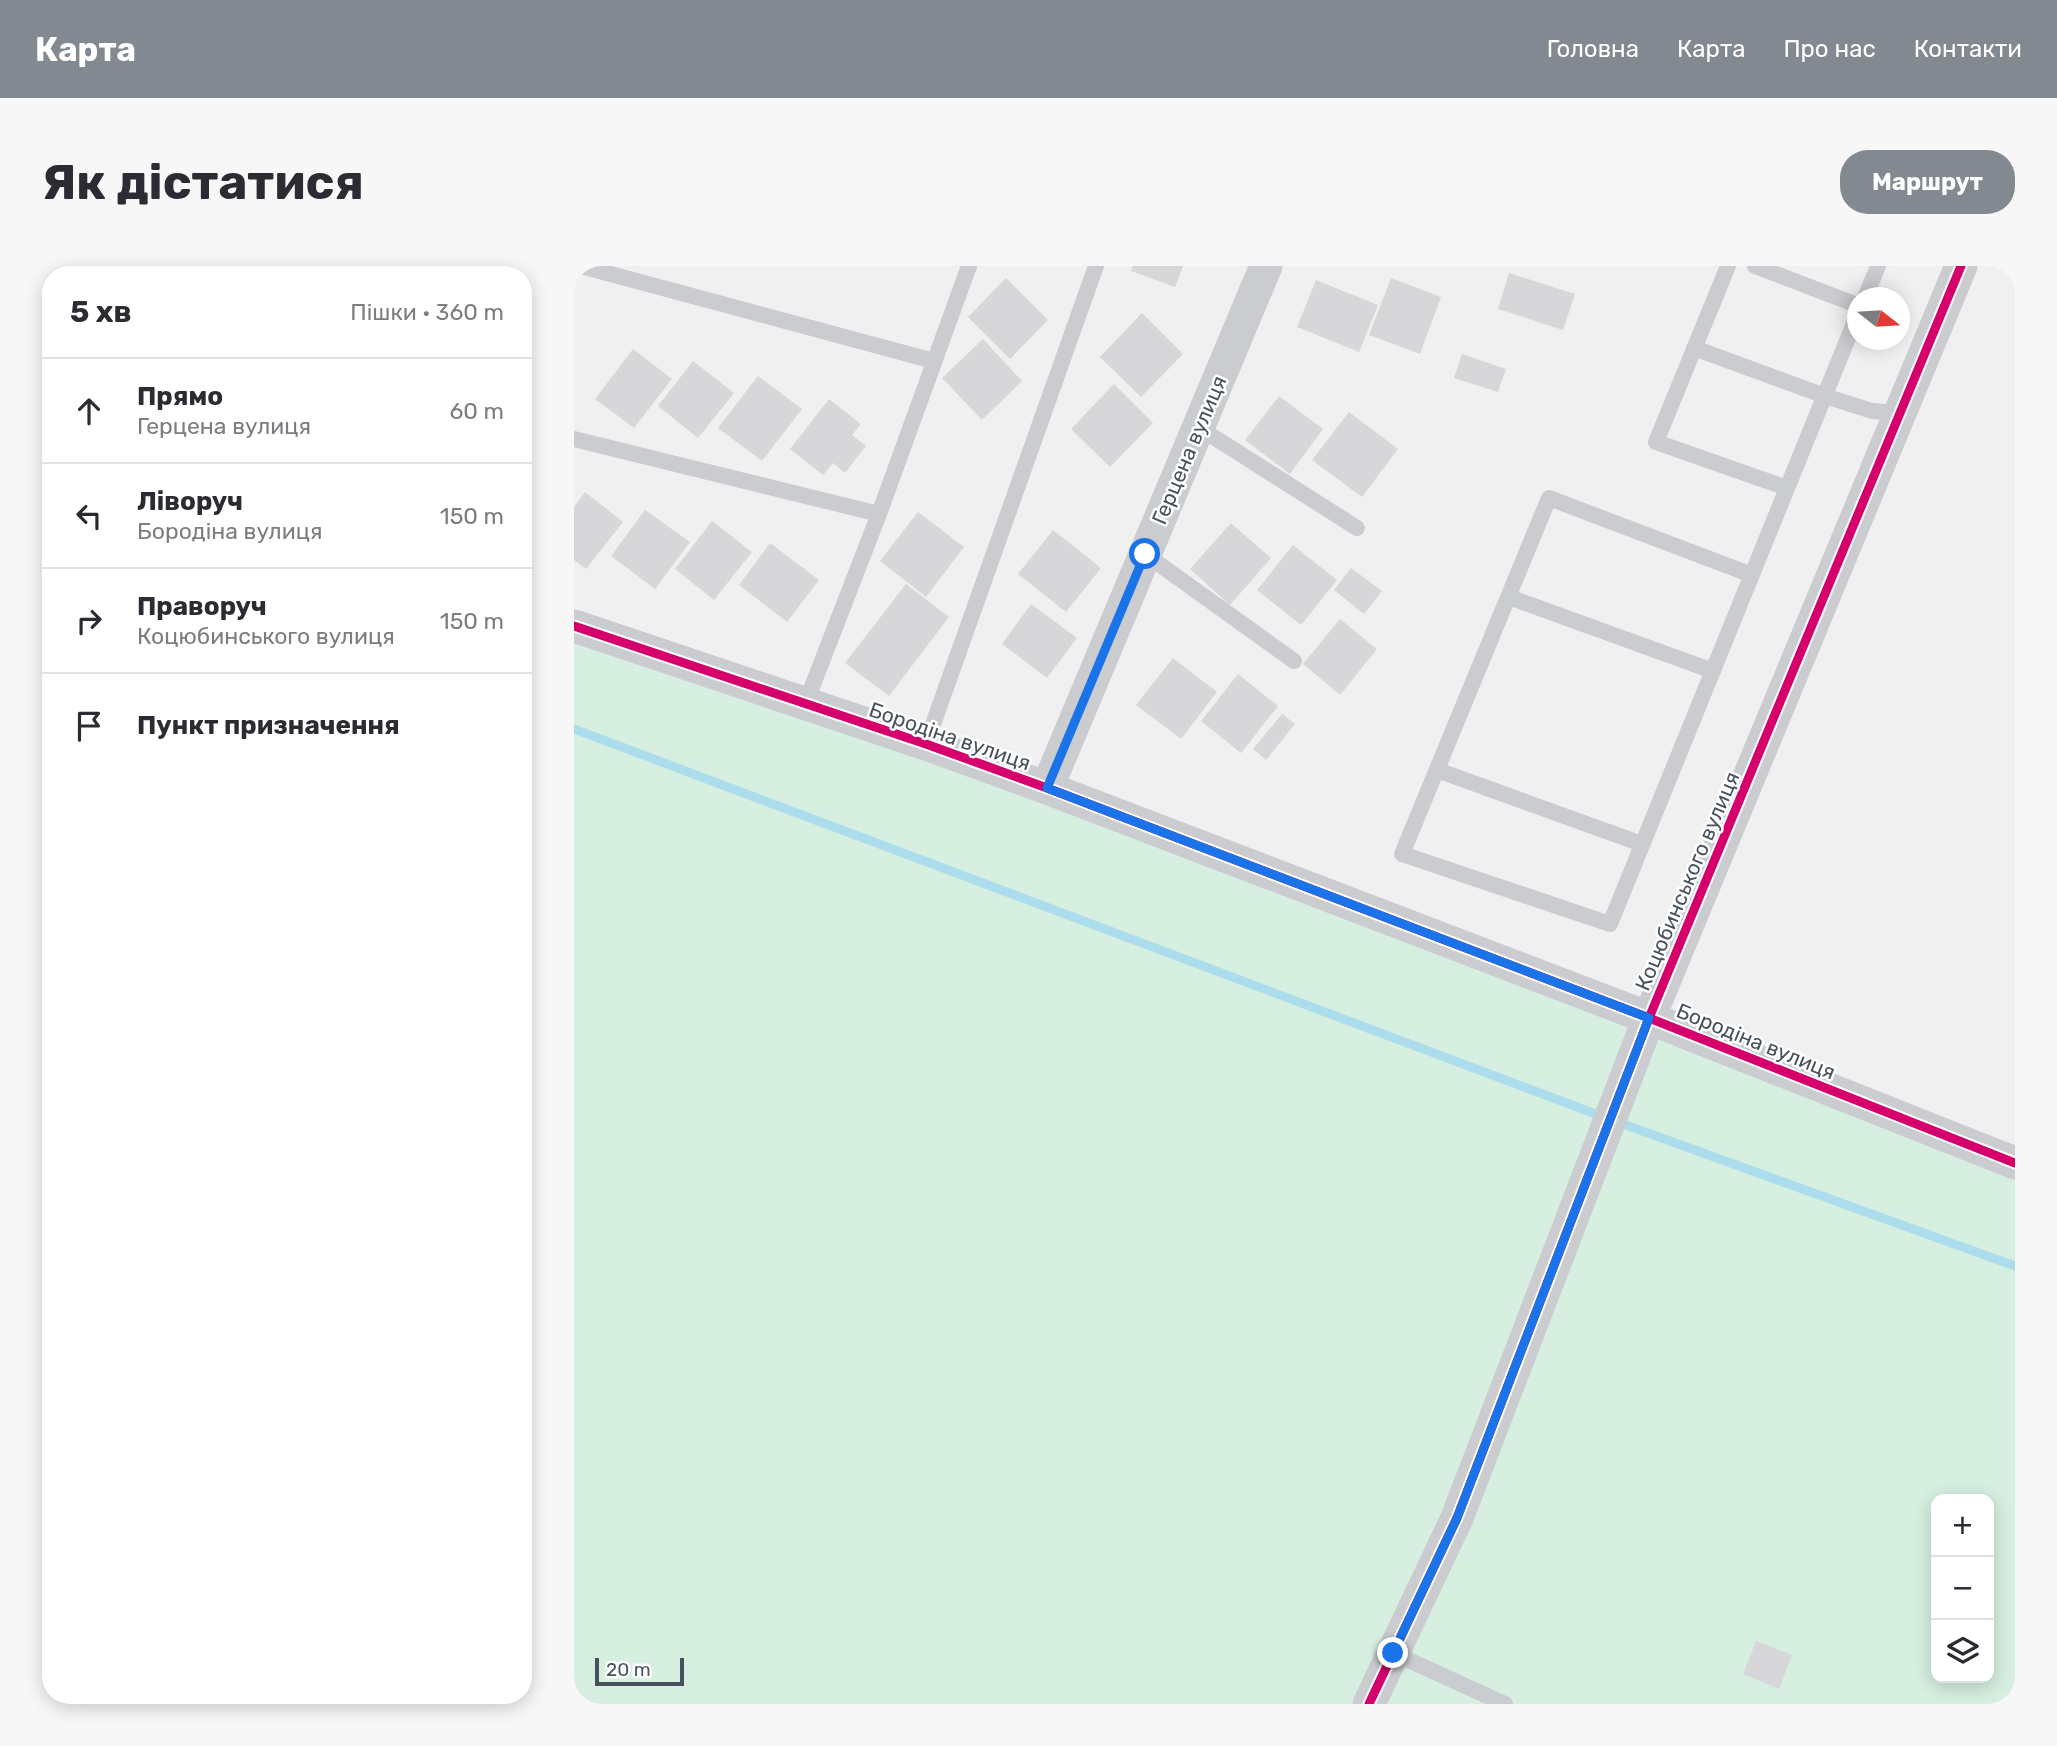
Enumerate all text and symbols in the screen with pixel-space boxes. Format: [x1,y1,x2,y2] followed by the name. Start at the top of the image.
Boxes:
[35,30,136,69] text: Карта
[1547,35,1639,63] text: Головна
[1677,35,1745,63] text: Карта
[1783,35,1876,63] text: Про нас
[1914,35,2022,63] text: Контакти
[1840,150,2015,214] button: Маршрут
[42,153,364,211] text: Як дістатися
[1847,287,1910,350] north arrow
[70,294,132,330] text: 5 хв
[350,298,504,326] text: Пішки · 360 m
[1146,372,1232,528] street label: Герцена вулиця
[137,381,223,412] text: Прямо
[70,392,108,430] icon: ahead
[449,397,504,425] text: 60 m
[137,412,311,440] text: Герцена вулиця
[137,486,243,517] text: Ліворуч
[70,497,108,535] icon: left
[440,502,504,530] text: 150 m
[137,517,322,545] text: Бородіна вулиця
[1129,538,1160,569] route start
[137,591,267,622] text: Праворуч
[70,602,108,640] icon: right
[440,607,504,635] text: 150 m
[137,622,395,650] text: Коцюбинського вулиця
[866,697,1034,775] street label: Бородіна вулиця
[70,707,108,745] icon: arrive
[137,710,400,741] text: Пункт призначення
[1630,768,1744,994] street label: Коцюбинського вулиця
[1673,998,1839,1084] street label: Бородіна вулиця
[1931,1494,1994,1683] map controls
[1931,1494,1994,1557] button: +
[1931,1557,1994,1620] button: −
[1931,1620,1994,1683] button: layers
[1377,1637,1408,1668] route end
[595,1655,684,1687] scale bar
[606,1658,651,1681] text: 20 m

